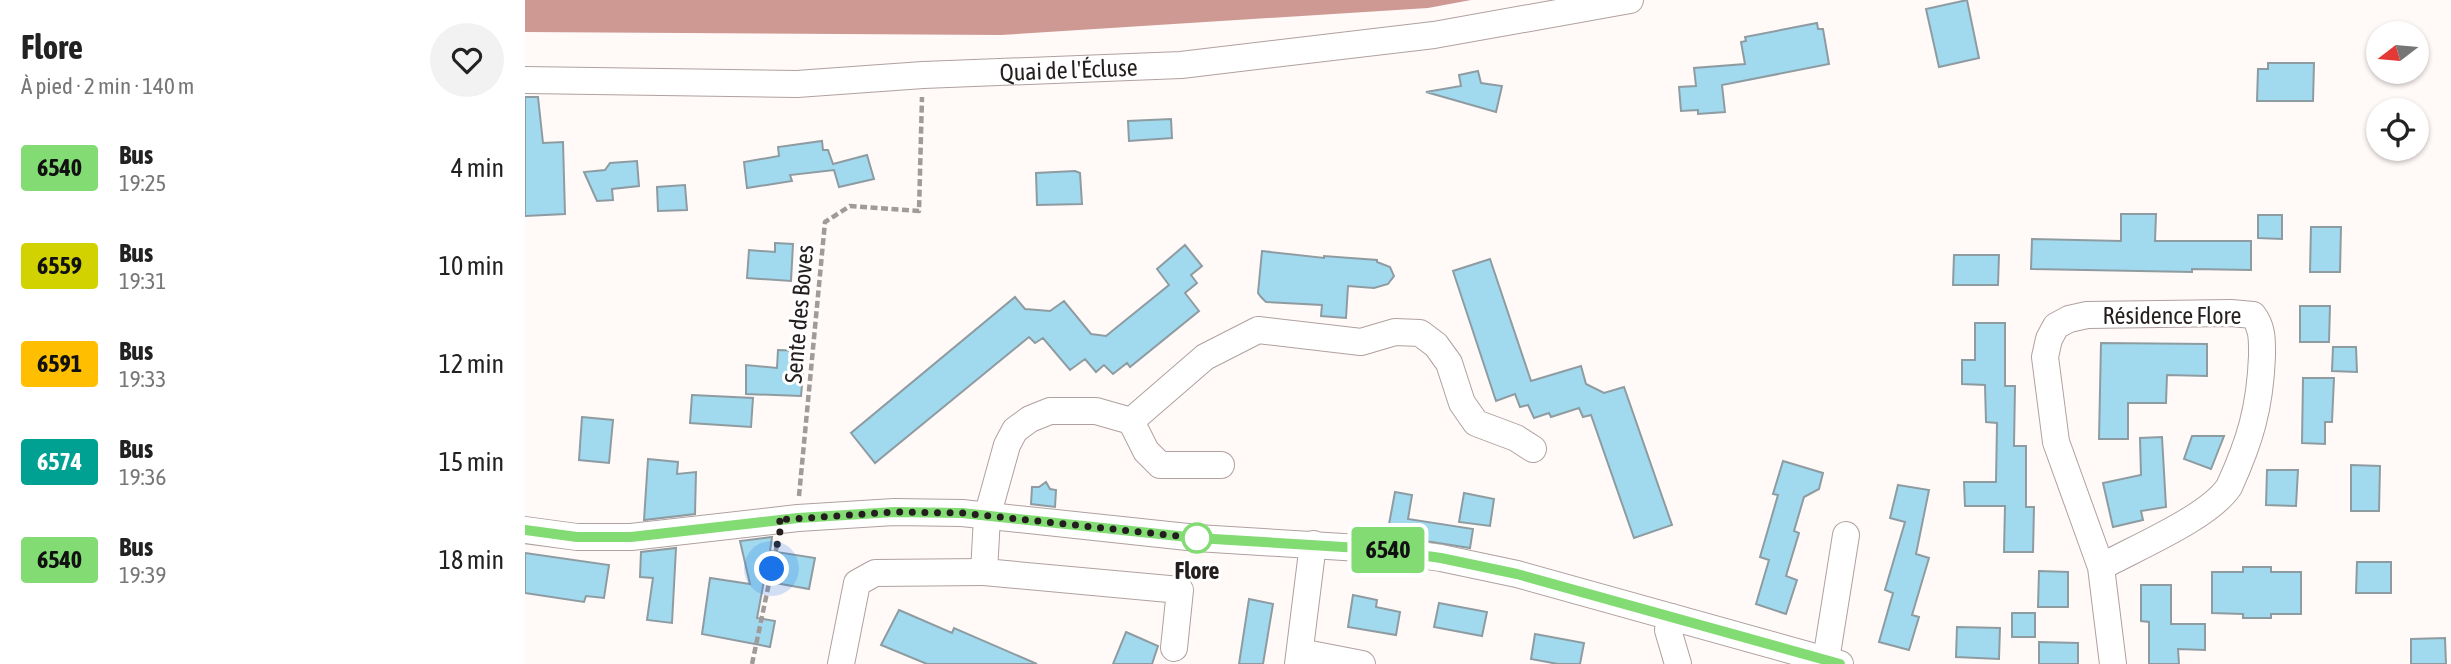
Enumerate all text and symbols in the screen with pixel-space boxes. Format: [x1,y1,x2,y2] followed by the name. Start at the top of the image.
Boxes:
[2366,21,2429,84] north arrow
[2366,21,2429,161] map controls
[430,23,504,97] button: heart
[21,28,83,66] text: Flore
[999,53,1138,86] street label: Quai de l'Écluse
[21,73,194,99] text: À pied · 2 min · 140 m
[2366,98,2429,161] button: locate
[119,140,153,170] text: Bus
[451,153,504,183] text: 4 min
[37,154,82,181] text: 6540
[119,170,166,196] text: 19:25
[119,238,153,268] text: Bus
[779,244,819,384] street label: Sente des Boves
[439,251,504,281] text: 10 min
[37,252,82,279] text: 6559
[119,268,166,294] text: 19:31
[2103,302,2241,329] street label: Résidence Flore
[119,336,153,366] text: Bus
[439,349,504,379] text: 12 min
[37,350,82,377] text: 6591
[119,366,166,392] text: 19:33
[119,434,153,464] text: Bus
[439,447,504,477] text: 15 min
[37,448,82,475] text: 6574
[119,464,166,490] text: 19:36
[1182,523,1212,553] marker: Flore
[1339,527,1437,573] line badge: 6540
[119,532,153,562] text: Bus
[1365,536,1411,563] text: 6540
[439,545,504,575] text: 18 min
[37,546,82,573] text: 6540
[754,551,789,586] your location
[1174,557,1220,584] place label: Flore
[119,562,166,588] text: 19:39

